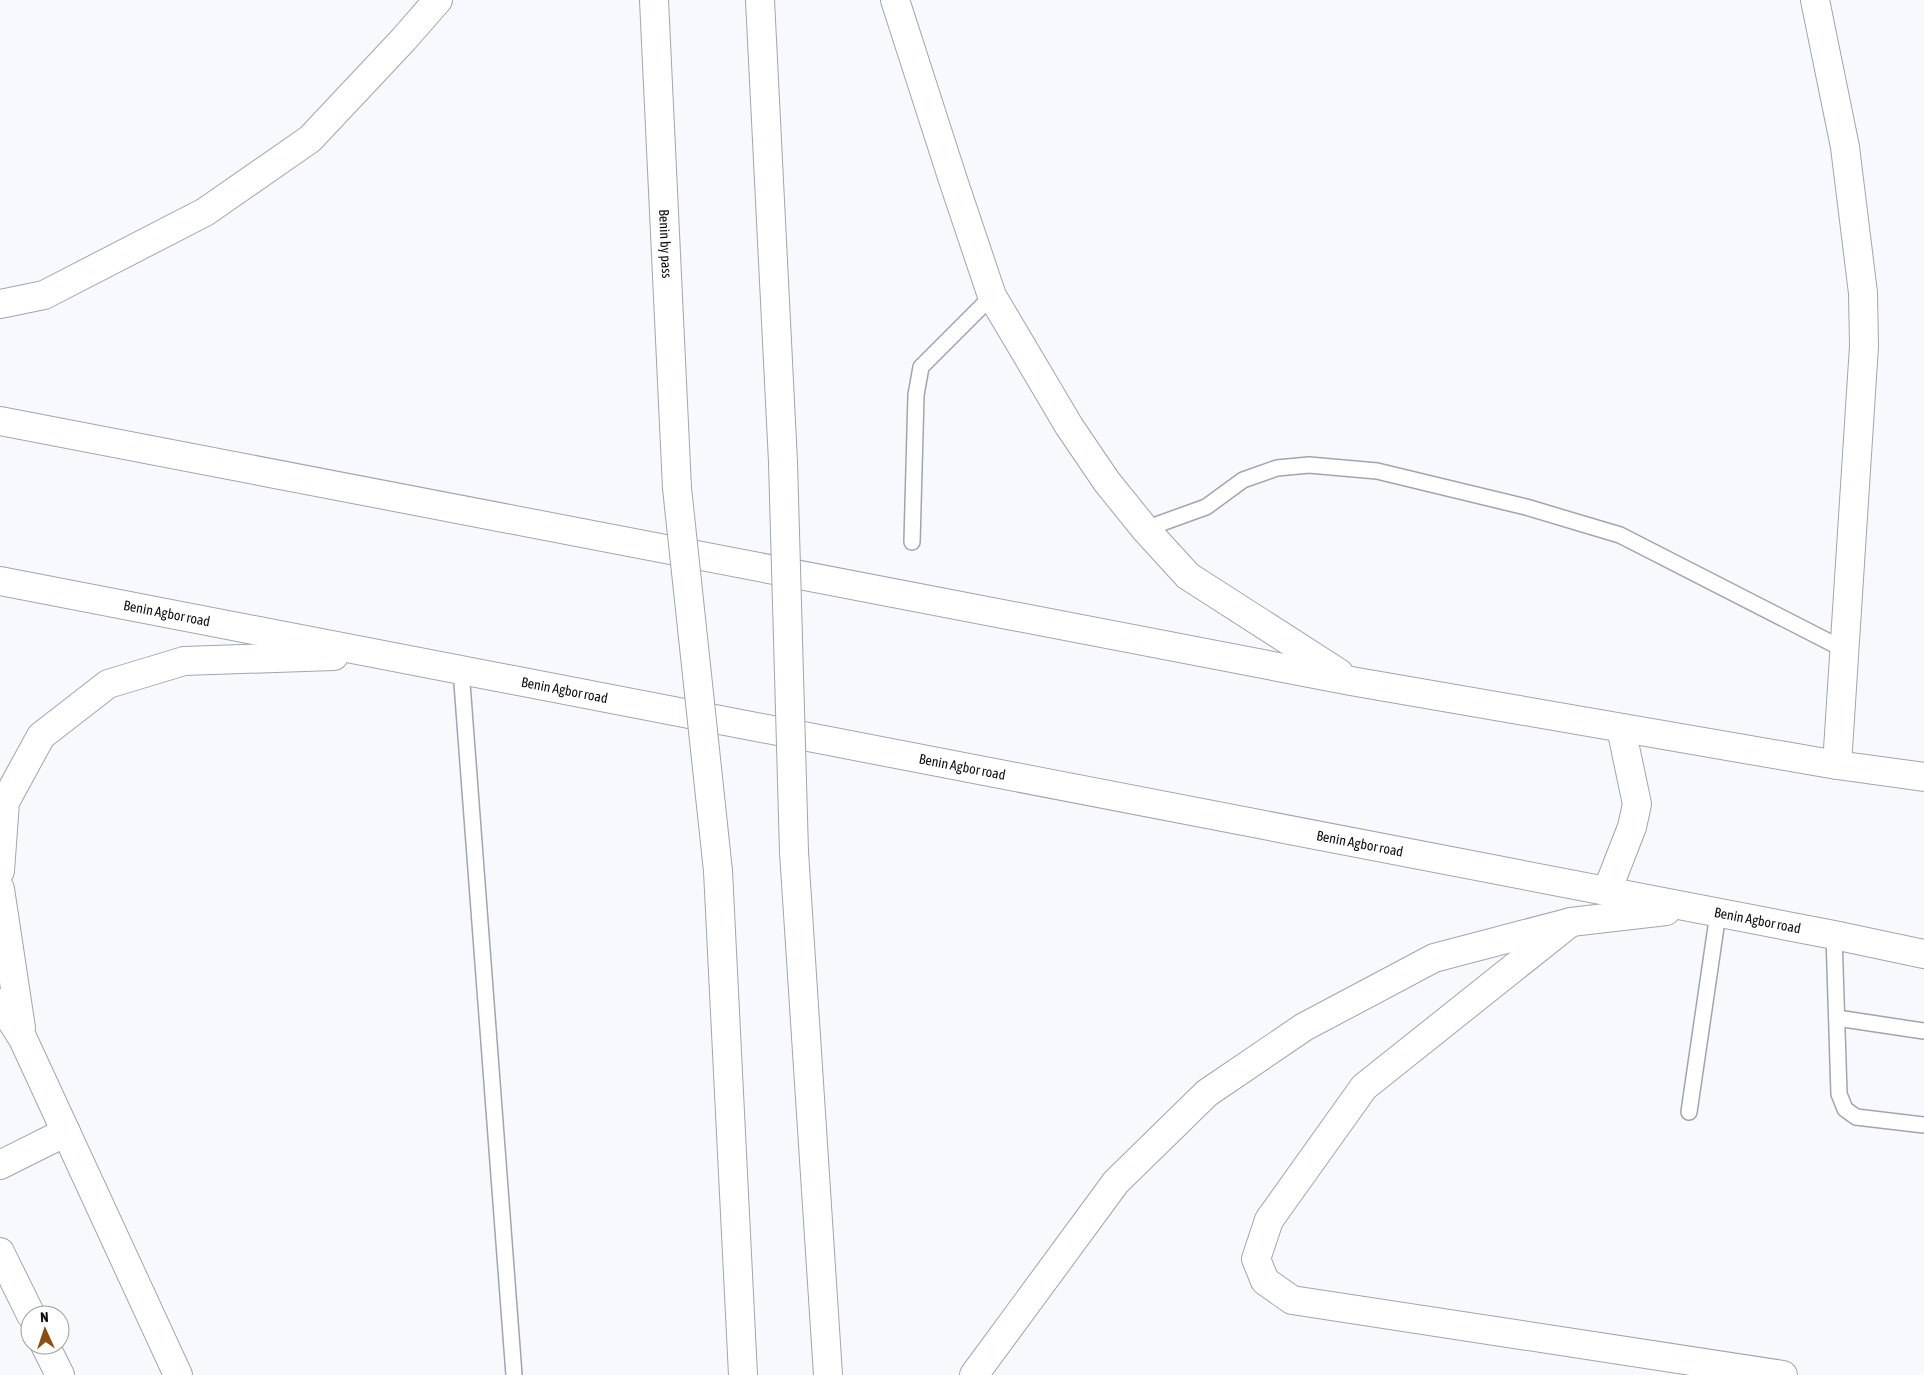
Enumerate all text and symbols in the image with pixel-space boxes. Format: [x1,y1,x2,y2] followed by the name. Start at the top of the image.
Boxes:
[656,209,675,279] street label: Benin by pass
[122,597,212,629] street label: Benin Agbor road
[520,674,609,706] street label: Benin Agbor road
[918,751,1007,783] street label: Benin Agbor road
[1315,827,1405,860] street label: Benin Agbor road
[1713,904,1802,936] street label: Benin Agbor road
[20,1305,70,1355] north arrow
[40,1309,49,1325] text: N

